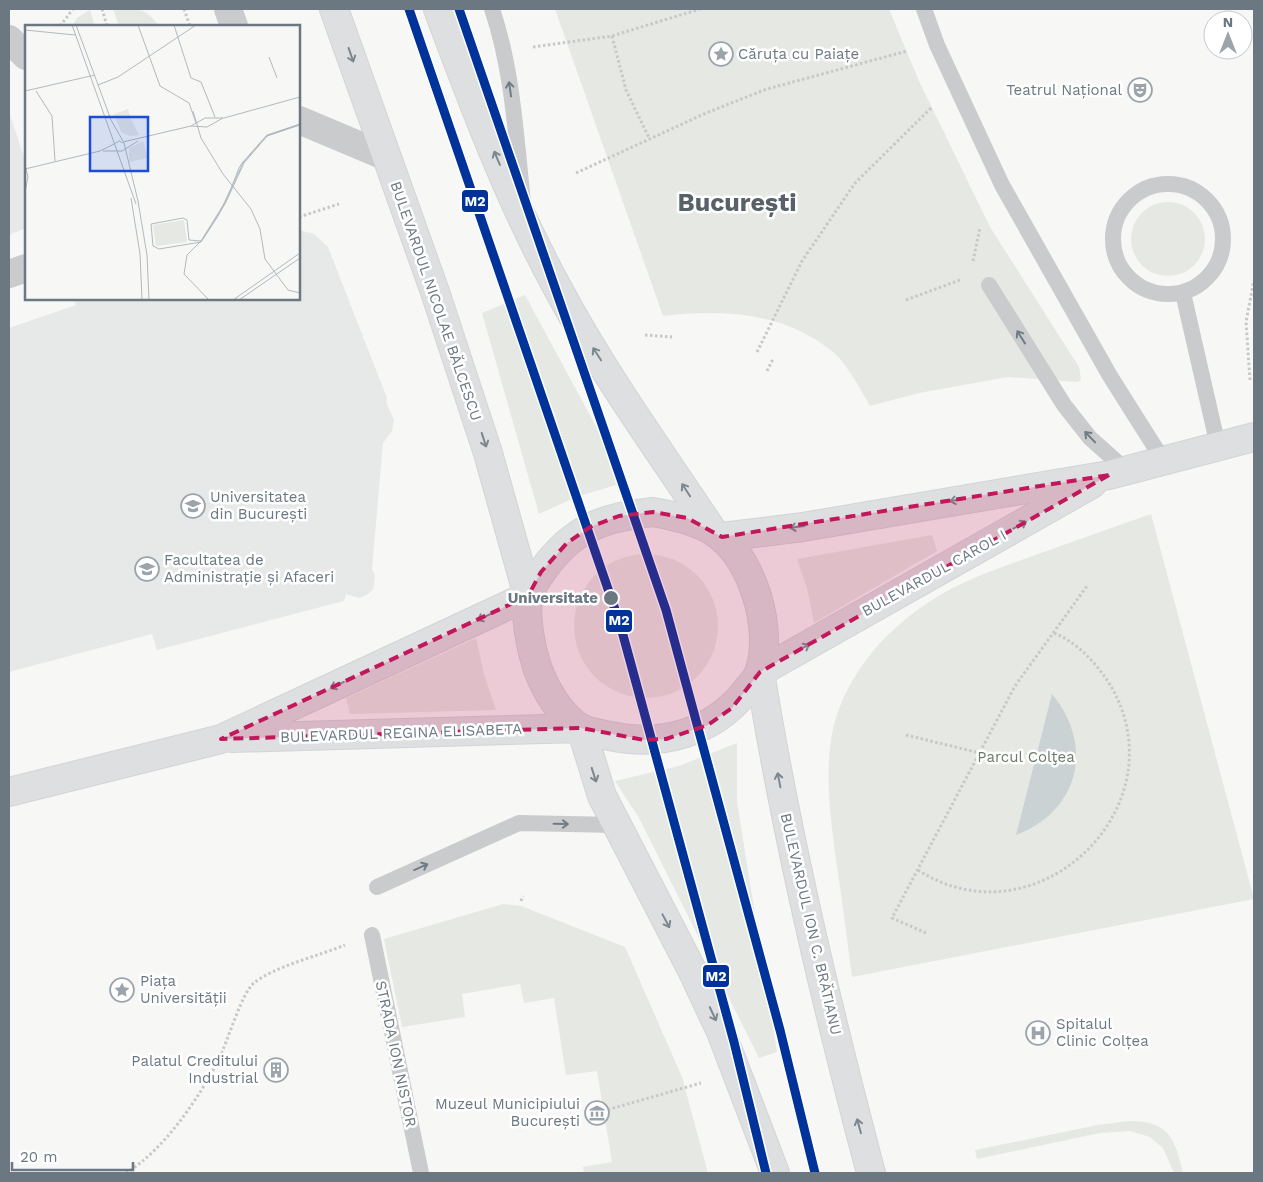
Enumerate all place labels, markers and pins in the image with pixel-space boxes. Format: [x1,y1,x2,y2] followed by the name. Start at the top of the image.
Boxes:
[708,41,734,67] place icon: Căruța cu Paiațe
[738,45,859,63] place label: Căruța cu Paiațe
[1127,77,1153,103] theatre icon: Teatrul Național
[1006,81,1122,99] place label: Teatrul Național
[210,488,307,523] place label: Universitatea din București
[180,493,206,519] school or university icon: Universitatea din București
[164,551,334,586] place label: Facultatea de Administrație și Afaceri
[134,556,160,582] school or university icon: Facultatea de Administrație și Afaceri
[508,589,598,607] place label: Universitate
[602,589,620,607] marker: Universitate
[140,972,227,1007] place label: Piața Universității
[109,977,135,1003] place icon: Piața Universității
[1056,1015,1149,1050] place label: Spitalul Clinic Colțea
[1025,1020,1051,1046] hospital icon: Spitalul Clinic Colțea
[131,1052,258,1087] place label: Palatul Creditului Industrial
[263,1057,289,1083] building icon: Palatul Creditului Industrial
[435,1095,580,1130] place label: Muzeul Municipiului București
[584,1100,610,1126] museum icon: Muzeul Municipiului București

